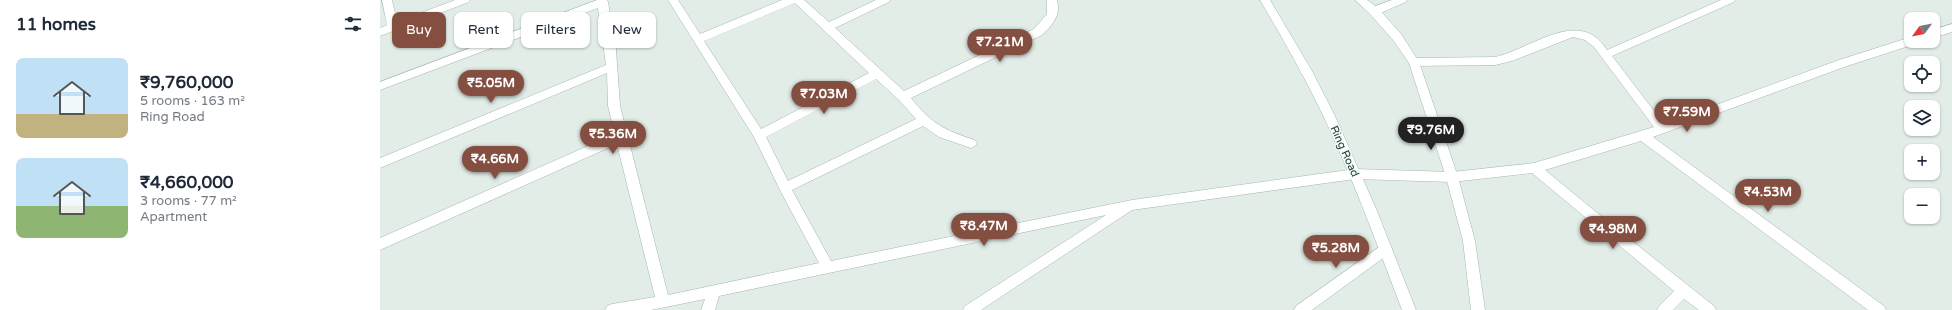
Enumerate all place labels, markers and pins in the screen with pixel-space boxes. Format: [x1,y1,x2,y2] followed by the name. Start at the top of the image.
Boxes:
[967,29,1033,63] pin: ₹7.21M
[458,70,524,104] pin: ₹5.05M
[791,81,857,115] pin: ₹7.03M
[1654,99,1720,133] pin: ₹7.59M
[1398,117,1464,151] pin: ₹9.76M
[580,121,646,155] pin: ₹5.36M
[462,146,528,180] pin: ₹4.66M
[1735,179,1801,213] pin: ₹4.53M
[951,213,1017,247] pin: ₹8.47M
[1580,216,1646,250] pin: ₹4.98M
[1303,235,1369,269] pin: ₹5.28M

